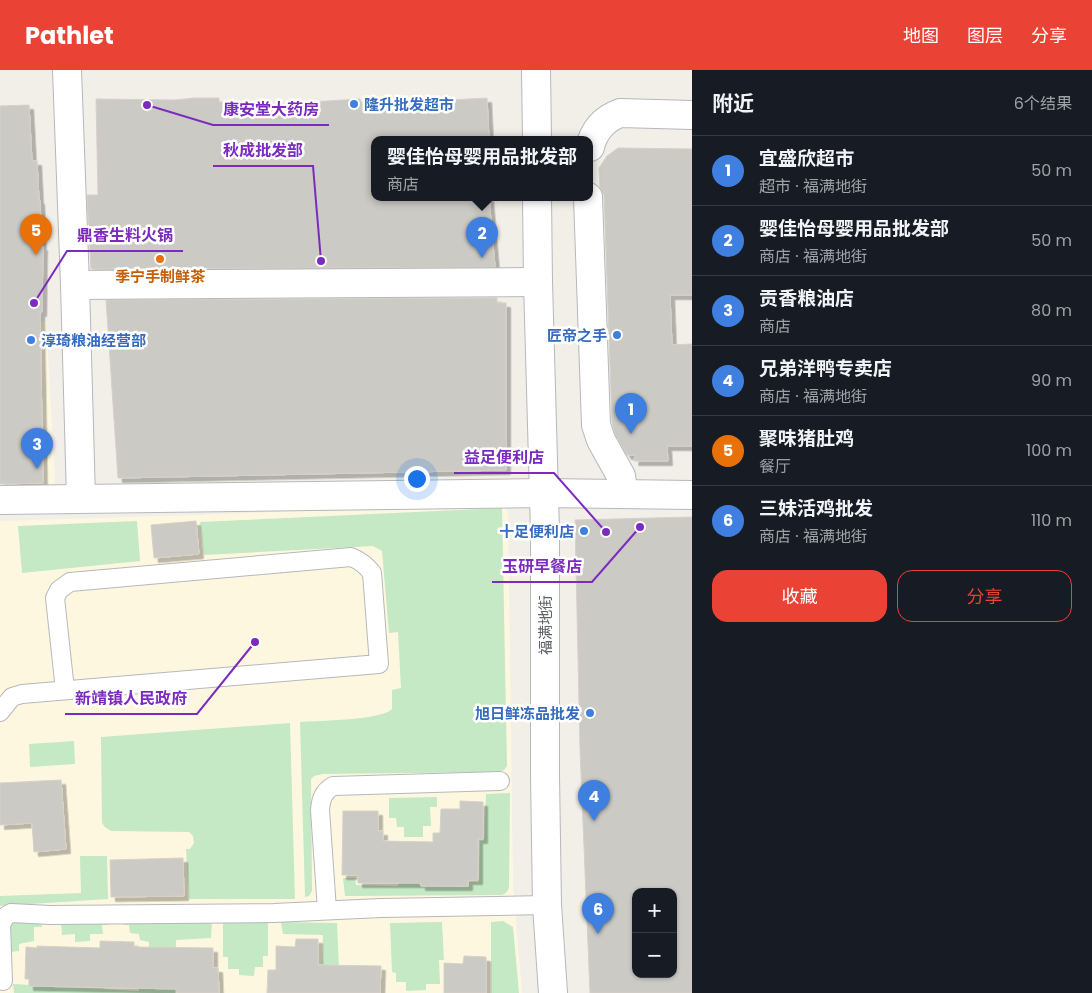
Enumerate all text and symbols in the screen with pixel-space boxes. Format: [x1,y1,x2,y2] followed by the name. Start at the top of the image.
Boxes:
[25,19,114,52] text: Pathlet
[903,23,939,48] text: 地图
[967,23,1003,48] text: 图层
[1031,23,1067,48] text: 分享
[712,89,754,118] text: 附近
[1014,92,1072,115] text: 6个结果
[213,94,329,125] callout: 康安堂大药房
[364,94,454,115] place label: 隆升批发超市
[223,98,319,121] text: 康安堂大药房
[348,98,360,110] marker: 隆升批发超市
[213,135,313,166] callout: 秋成批发部
[371,136,593,201] popup
[223,139,303,162] text: 秋成批发部
[387,143,577,170] text: 婴佳怡母婴用品批发部
[759,145,854,172] text: 宜盛欣超市
[725,159,731,182] text: 1
[1031,159,1072,182] text: 50 m
[387,173,419,196] text: 商店
[759,175,867,198] text: 超市 · 福满地街
[20,214,52,255] pin: 5
[759,215,949,242] text: 婴佳怡母婴用品批发部
[466,217,498,258] pin: 2
[67,220,183,251] callout: 鼎香生料火锅
[77,224,173,247] text: 鼎香生料火锅
[723,229,733,252] text: 2
[1031,229,1072,252] text: 50 m
[759,245,867,268] text: 商店 · 福满地街
[154,253,166,265] marker: 季宁手制鲜茶
[115,266,206,287] place label: 季宁手制鲜茶
[759,285,854,312] text: 贡香粮油店
[723,299,733,322] text: 3
[1031,299,1072,322] text: 80 m
[759,315,791,338] text: 商店
[547,325,607,346] place label: 匠帝之手
[611,329,623,341] marker: 匠帝之手
[41,330,146,351] place label: 淳琦粮油经营部
[25,334,37,346] marker: 淳琦粮油经营部
[759,355,892,382] text: 兄弟洋鸭专卖店
[723,369,733,392] text: 4
[1031,369,1072,392] text: 90 m
[759,385,867,408] text: 商店 · 福满地街
[615,393,647,434] pin: 1
[759,425,854,452] text: 聚味猪肚鸡
[21,428,53,469] pin: 3
[723,439,733,462] text: 5
[1026,439,1072,462] text: 100 m
[454,442,554,473] callout: 益足便利店
[464,446,544,469] text: 益足便利店
[759,455,791,478] text: 餐厅
[404,466,430,492] your location
[759,495,873,522] text: 三妹活鸡批发
[723,509,733,532] text: 6
[1031,509,1072,532] text: 110 m
[499,521,574,542] place label: 十足便利店
[578,525,590,537] marker: 十足便利店
[759,525,867,548] text: 商店 · 福满地街
[492,551,592,582] callout: 玉研早餐店
[502,555,582,578] text: 玉研早餐店
[712,570,887,622] button: 收藏
[897,570,1072,622] button: 分享
[535,595,556,655] street label: 福满地街
[65,683,197,714] callout: 新靖镇人民政府
[75,687,187,710] text: 新靖镇人民政府
[475,703,580,724] place label: 旭日鲜冻品批发
[584,707,596,719] marker: 旭日鲜冻品批发
[578,780,610,821] pin: 4
[632,888,677,978] map controls
[632,888,677,933] button: +
[582,893,614,934] pin: 6
[632,933,677,978] button: −

